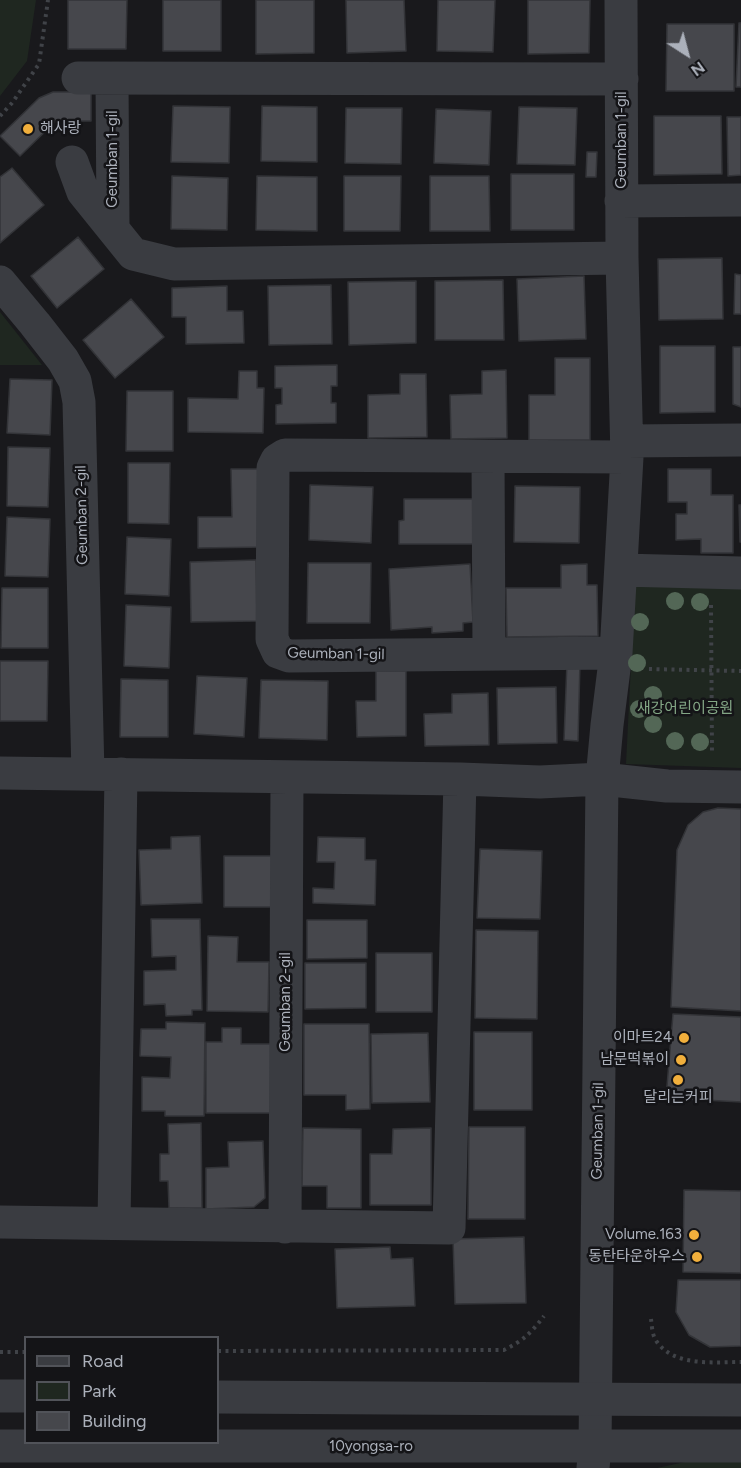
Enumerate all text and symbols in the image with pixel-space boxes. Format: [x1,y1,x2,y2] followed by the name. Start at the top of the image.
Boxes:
[657,24,717,84] north arrow
[687,58,708,80] text: N
[613,91,631,189] street label: Geumban 1-gil
[104,110,122,208] street label: Geumban 1-gil
[40,120,81,138] place label: 해사랑
[21,122,35,136] marker: 해사랑
[72,465,92,565] street label: Geumban 2-gil
[287,644,385,664] street label: Geumban 1-gil
[637,700,733,718] park label: 새강어린이공원
[277,952,295,1052] street label: Geumban 2-gil
[613,1029,672,1047] place label: 이마트24
[677,1031,691,1045] marker: 이마트24
[600,1051,669,1069] place label: 남문떡볶이
[674,1053,688,1067] marker: 남문떡볶이
[671,1073,685,1087] marker: 달리는커피
[588,1082,608,1180] street label: Geumban 1-gil
[644,1089,712,1107] place label: 달리는커피
[605,1226,682,1244] place label: Volume.163
[687,1228,701,1242] marker: Volume.163
[588,1248,685,1266] place label: 동탄타운하우스
[690,1250,704,1264] marker: 동탄타운하우스
[24,1336,219,1444] legend
[82,1350,123,1372] text: Road
[82,1380,116,1402] text: Park
[82,1410,147,1432] text: Building
[329,1438,413,1456] street label: 10yongsa-ro

